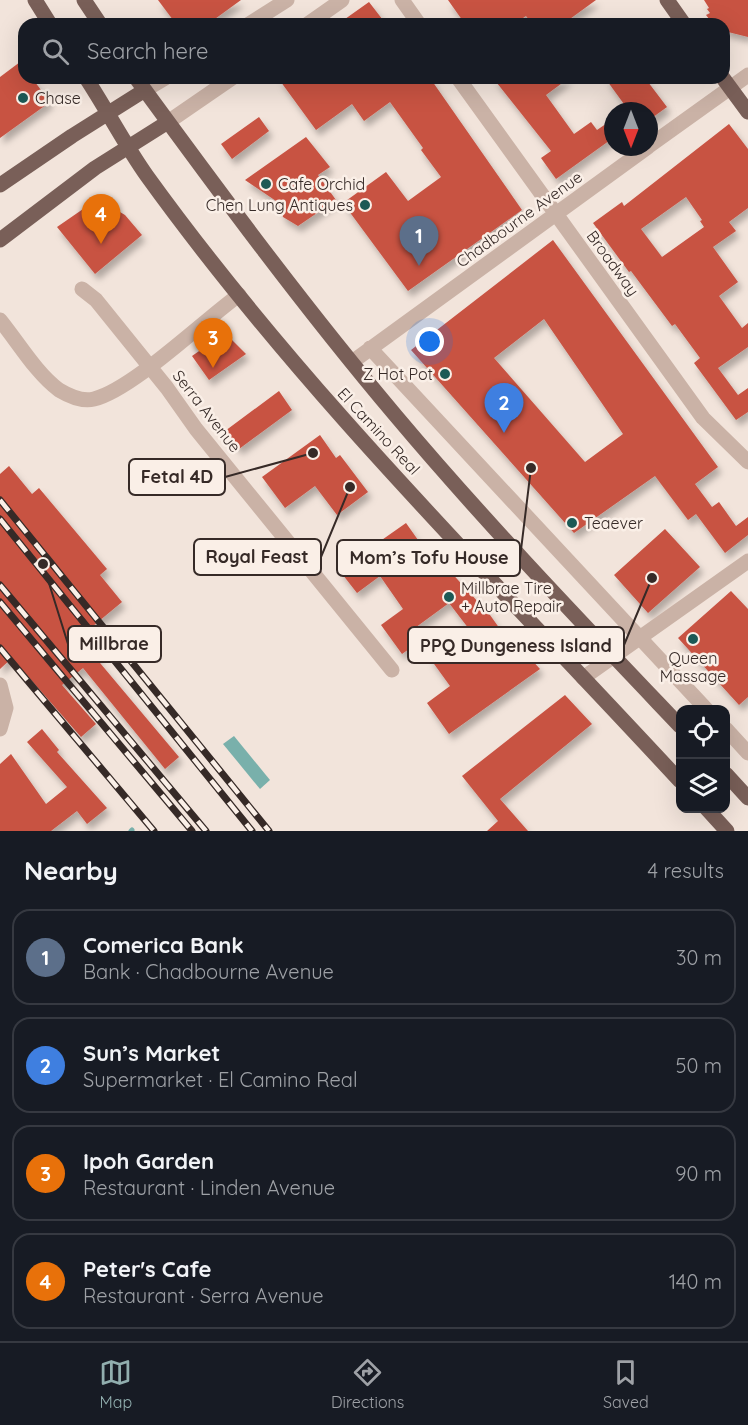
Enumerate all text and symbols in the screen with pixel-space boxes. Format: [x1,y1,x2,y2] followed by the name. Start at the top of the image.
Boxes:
[18,18,730,84] search box
[39,35,72,68] icon: search
[87,37,208,65] text: Search here
[35,88,81,108] place label: Chase
[16,91,30,105] marker: Chase
[604,102,658,156] north arrow
[452,167,586,271] street label: Chadbourne Avenue
[278,174,365,194] place label: Cafe Orchid
[259,177,273,191] marker: Cafe Orchid
[82,194,120,244] pin: 4
[206,195,353,215] place label: Chen Lung Antiques
[358,198,372,212] marker: Chen Lung Antiques
[400,216,438,266] pin: 1
[583,226,643,300] street label: Broadway
[194,318,232,368] pin: 3
[415,327,444,356] your location
[363,364,433,384] place label: Z Hot Pot
[169,366,245,456] street label: Serra Avenue
[438,367,452,381] marker: Z Hot Pot
[334,383,424,479] street label: El Camino Real
[484,384,524,433] pin: 2
[129,459,225,495] callout: Fetal 4D
[141,465,213,488] text: Fetal 4D
[584,513,643,533] place label: Teaever
[565,516,579,530] marker: Teaever
[194,539,321,575] callout: Royal Feast
[337,540,520,576] callout: Mom’s Tofu House
[205,545,309,568] text: Royal Feast
[349,546,509,569] text: Mom’s Tofu House
[461,578,562,616] place label: Millbrae Tire + Auto Repair
[442,590,456,604] marker: Millbrae Tire + Auto Repair
[68,626,161,662] callout: Millbrae
[408,627,624,663] callout: PPQ Dungeness Island
[79,632,149,655] text: Millbrae
[686,632,700,646] marker: Queen Massage
[420,634,612,657] text: PPQ Dungeness Island
[660,648,726,686] place label: Queen Massage
[676,705,730,813] map controls
[676,705,730,759] button: locate
[676,759,730,813] button: layers
[24,854,118,887] text: Nearby
[648,858,724,883] text: 4 results
[83,931,244,959] text: Comerica Bank
[42,945,49,970] text: 1
[676,945,722,970] text: 30 m
[83,959,334,984] text: Bank · Chadbourne Avenue
[83,1039,220,1067] text: Sun’s Market
[40,1053,51,1078] text: 2
[676,1053,722,1078] text: 50 m
[83,1067,358,1092] text: Supermarket · El Camino Real
[83,1147,214,1175] text: Ipoh Garden
[40,1161,51,1186] text: 3
[675,1161,722,1186] text: 90 m
[83,1175,335,1200] text: Restaurant · Linden Avenue
[83,1255,211,1283] text: Peter's Cafe
[40,1269,51,1294] text: 4
[669,1269,722,1294] text: 140 m
[83,1283,323,1308] text: Restaurant · Serra Avenue
[99,1356,132,1412] tab: Map
[331,1356,404,1412] tab: Directions
[603,1356,649,1412] tab: Saved

